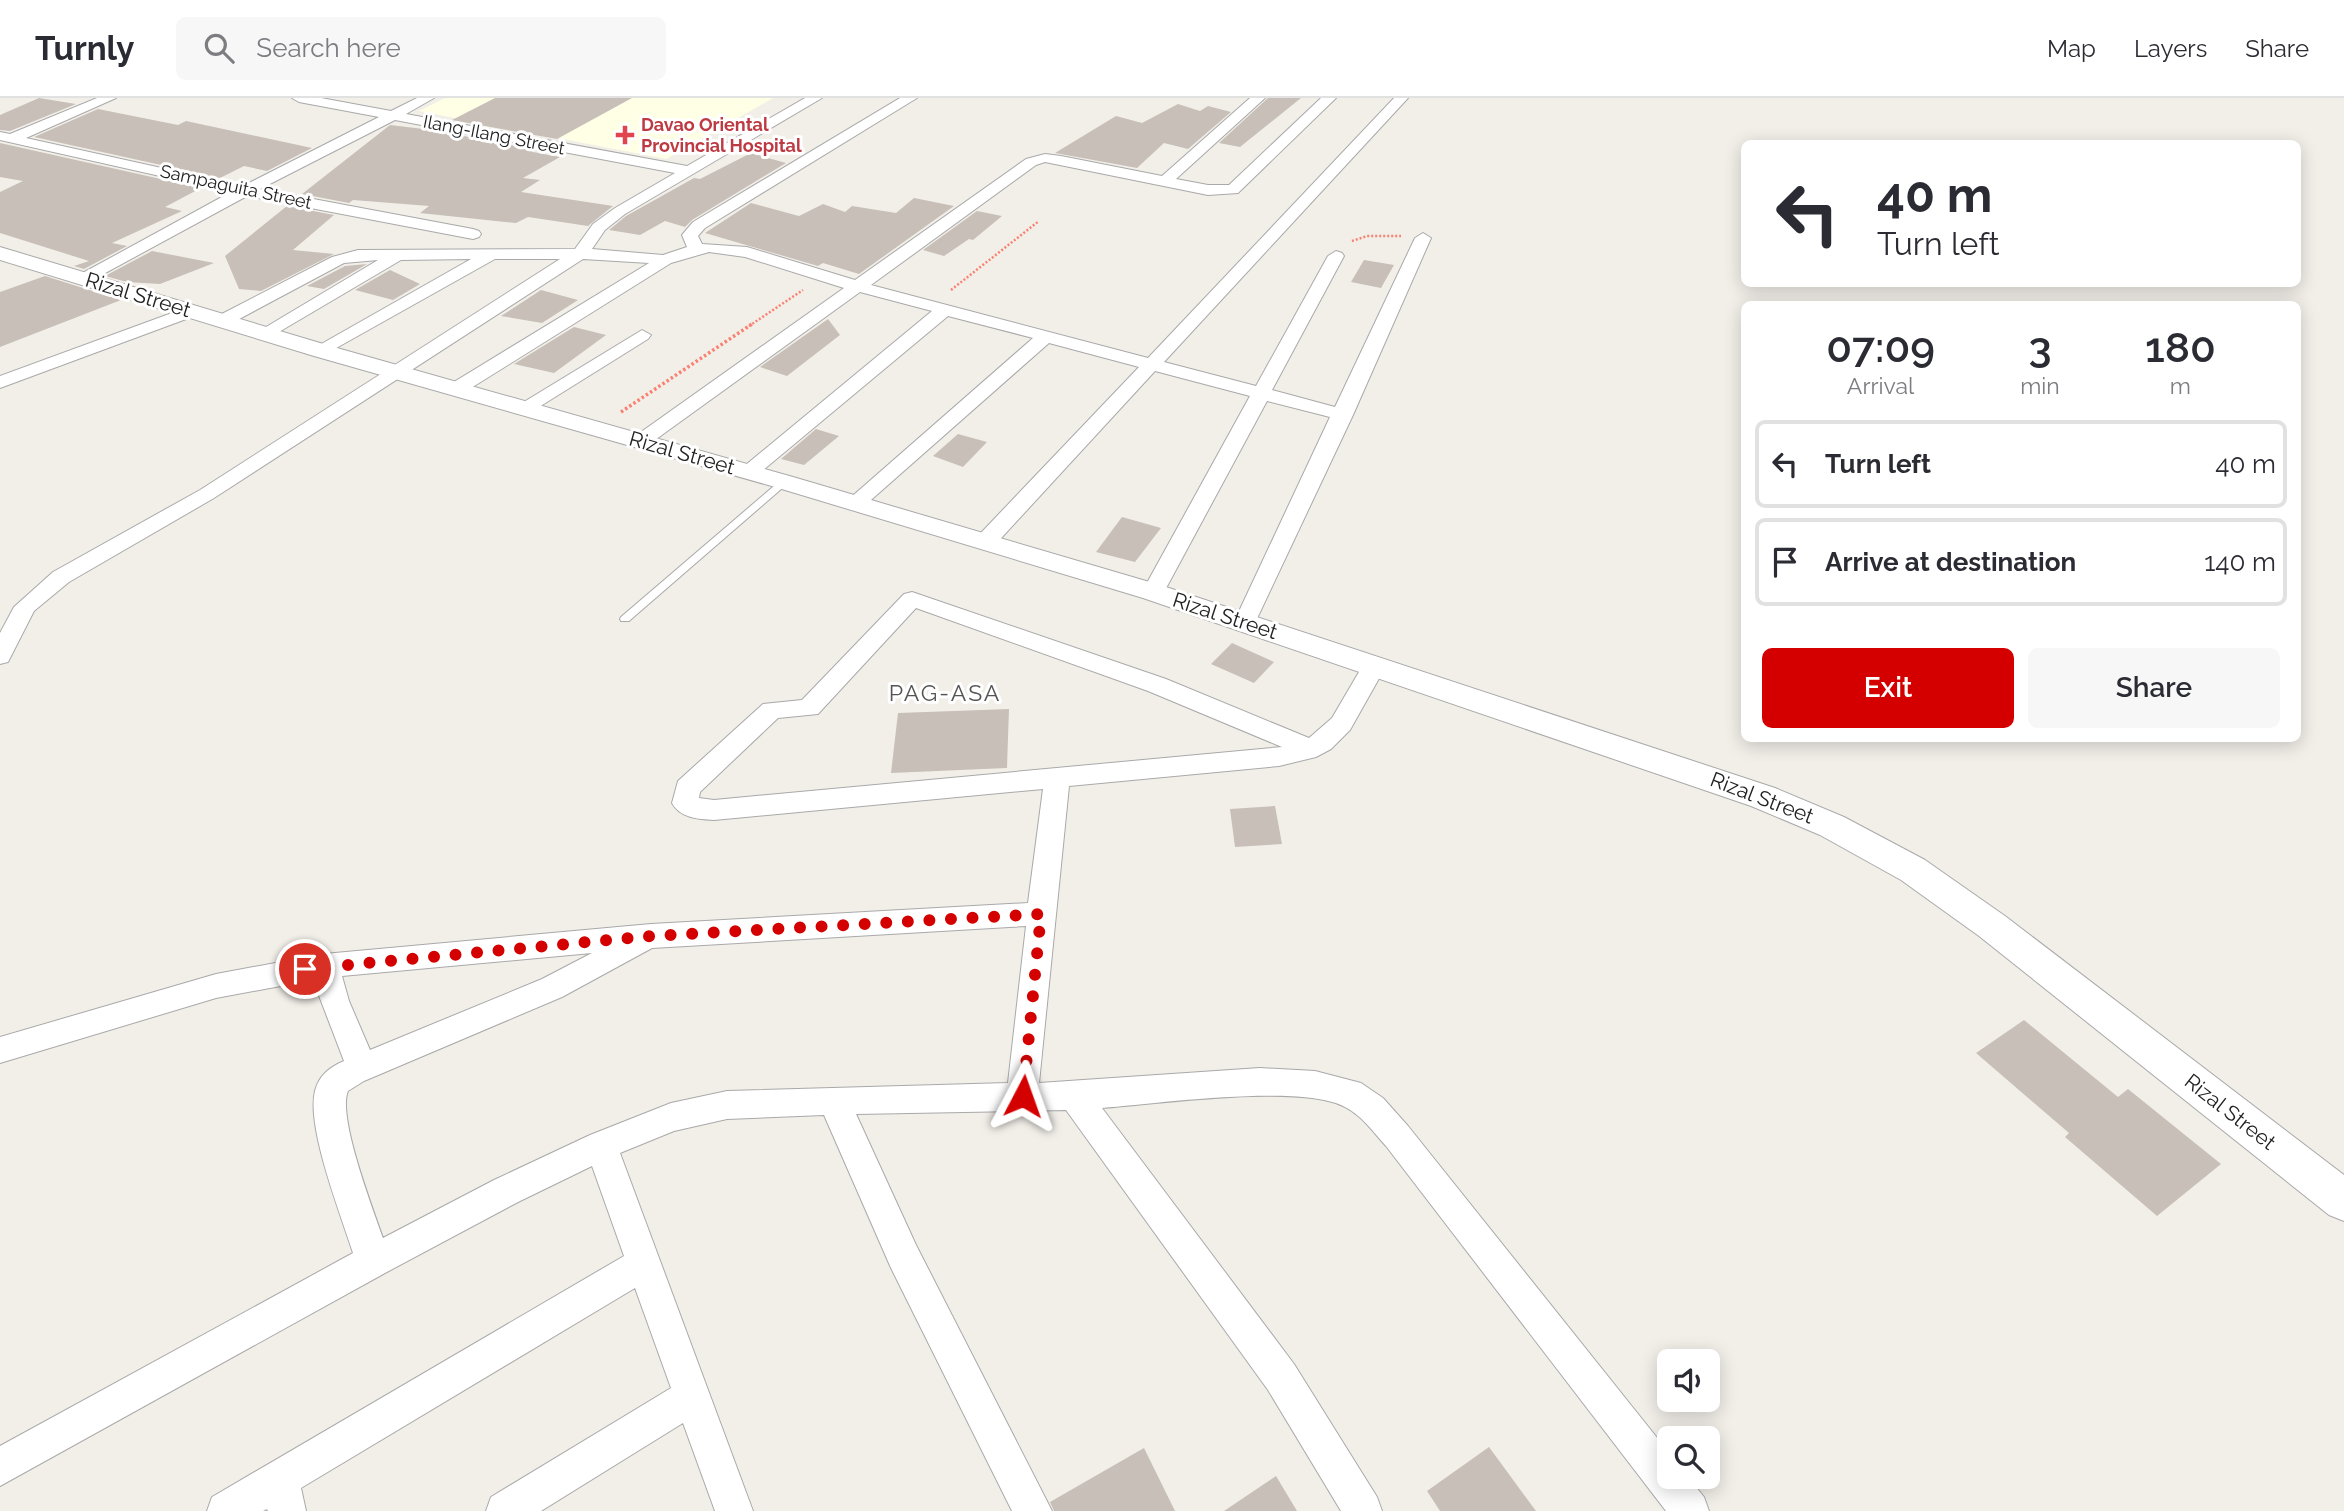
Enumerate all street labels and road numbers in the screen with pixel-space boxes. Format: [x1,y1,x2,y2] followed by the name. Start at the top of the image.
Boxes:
[422,110,567,159] street label: Ilang-Ilang Street
[158,160,314,213] street label: Sampaguita Street
[83,267,194,322] street label: Rizal Street
[626,426,738,480] street label: Rizal Street
[1170,587,1281,644] street label: Rizal Street
[1707,766,1817,829] street label: Rizal Street
[2180,1068,2281,1155] street label: Rizal Street

